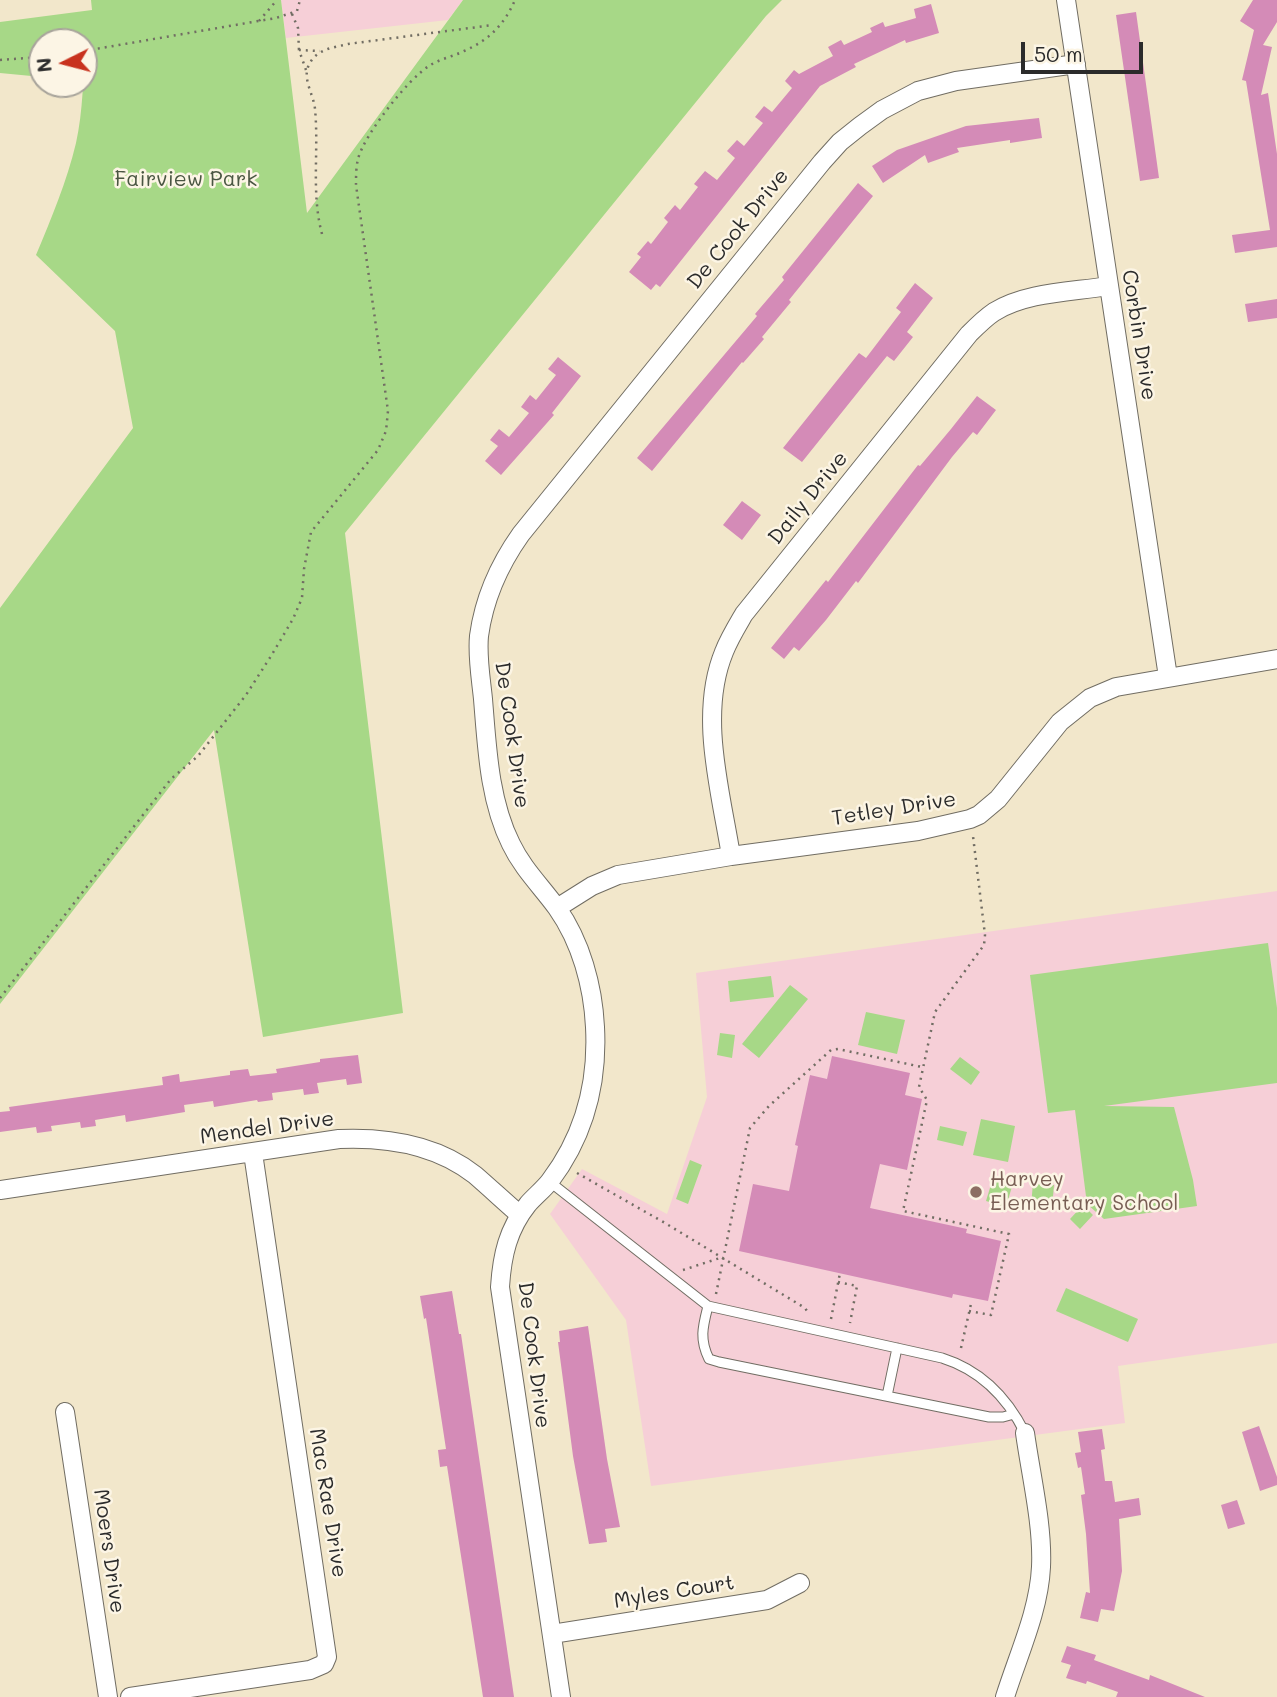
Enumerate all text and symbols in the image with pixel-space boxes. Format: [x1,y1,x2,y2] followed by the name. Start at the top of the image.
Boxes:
[28,28,98,98] north arrow
[1025,28,1148,72] scale bar
[1034,40,1083,67] text: 50 m
[30,57,57,74] text: N
[682,164,794,294] street label: De Cook Drive
[115,167,257,193] park label: Fairview Park
[1116,268,1162,402] street label: Corbin Drive
[763,446,853,550] street label: Daily Drive
[489,660,535,810] street label: De Cook Drive
[830,787,958,831] street label: Tetley Drive
[198,1106,336,1150] street label: Mendel Drive
[990,1167,1178,1217] place label: Harvey Elementary School
[968,1184,984,1200] marker: Harvey Elementary School
[513,1280,555,1430] street label: De Cook Drive
[304,1427,352,1579] street label: Mac Rae Drive
[88,1487,130,1615] street label: Moers Drive
[612,1570,736,1614] street label: Myles Court

